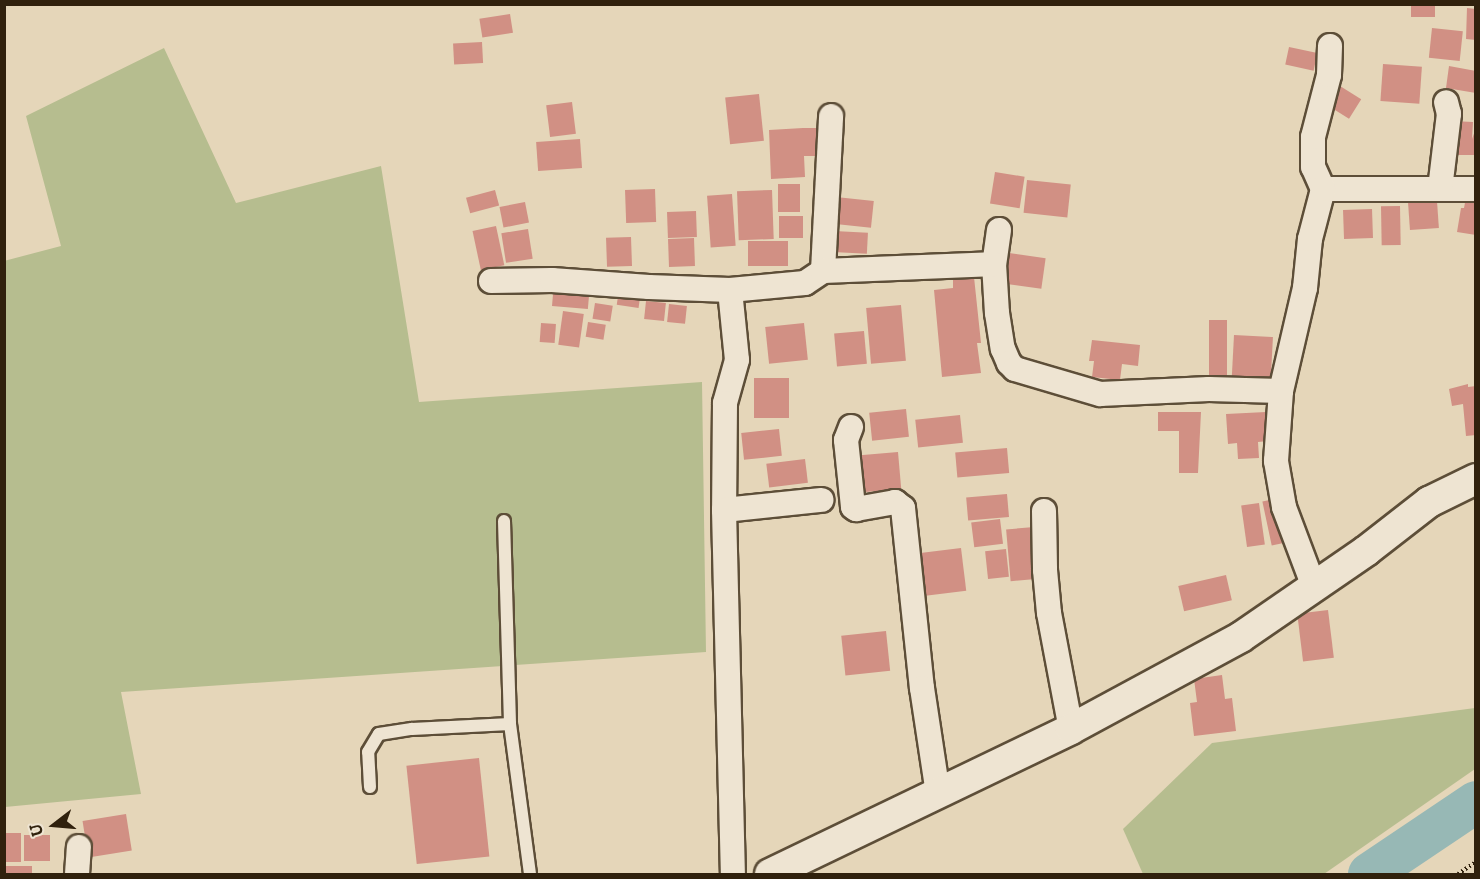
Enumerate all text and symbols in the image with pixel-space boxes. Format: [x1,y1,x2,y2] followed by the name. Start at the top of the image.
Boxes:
[24,795,84,855] north arrow
[25,821,48,839] text: U

